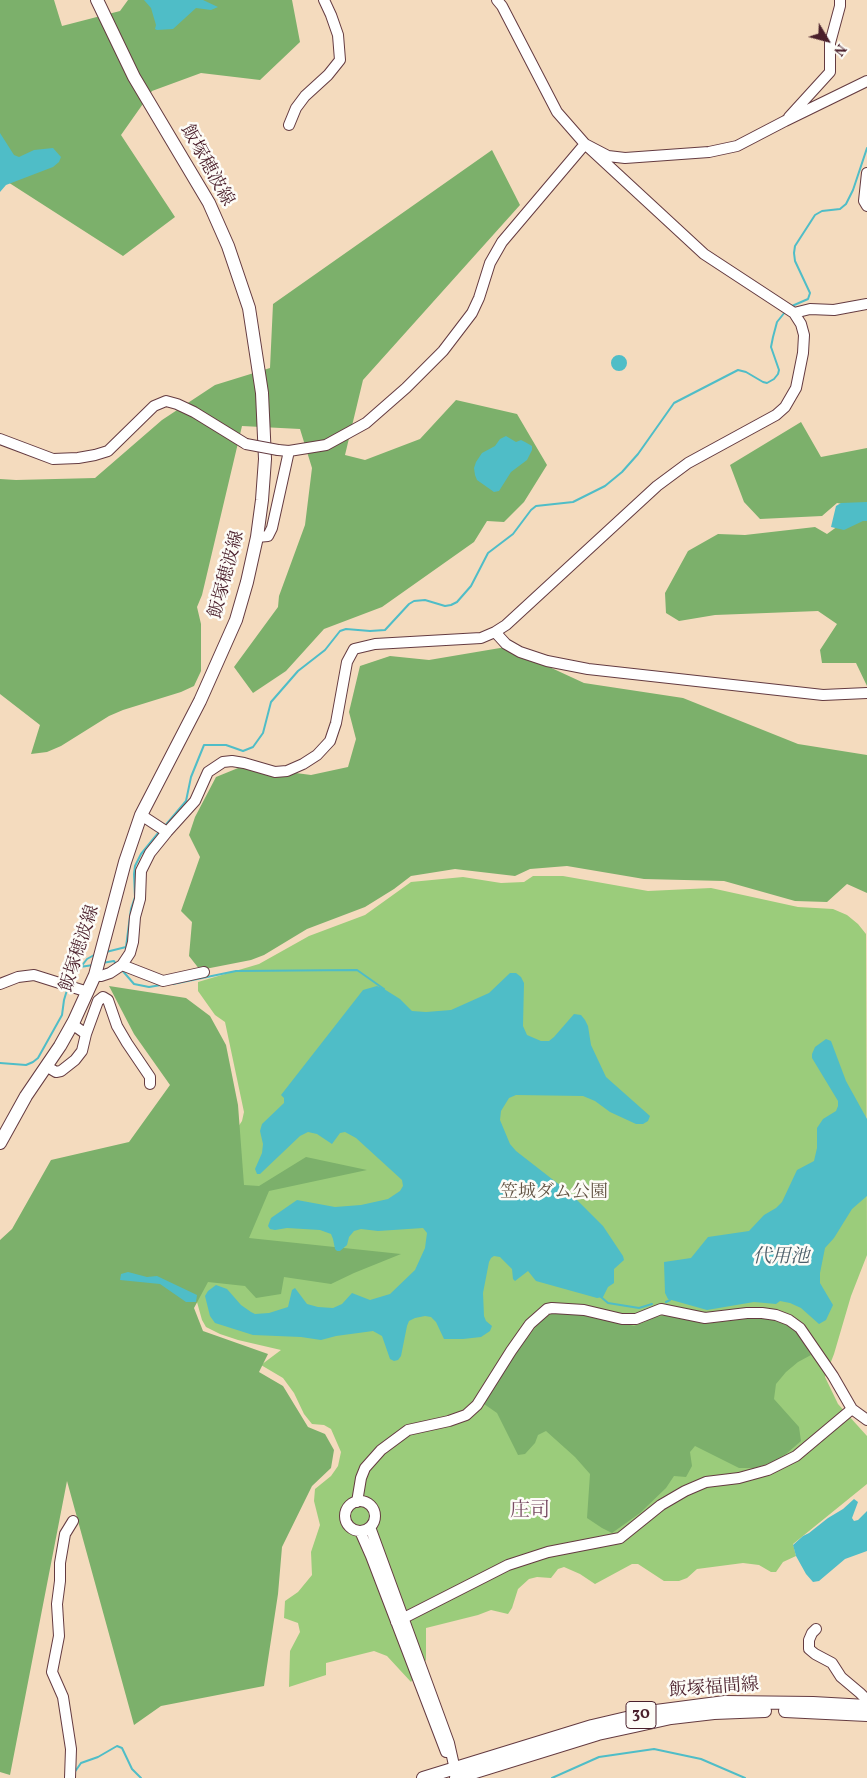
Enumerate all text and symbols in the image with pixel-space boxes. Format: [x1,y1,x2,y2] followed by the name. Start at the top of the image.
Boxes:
[802,15,852,65] north arrow
[829,40,850,59] text: N
[175,121,237,211] street label: 飯塚穂波線
[206,529,250,621] street label: 飯塚穂波線
[57,903,105,995] street label: 飯塚穂波線
[500,1183,608,1205] park label: 笠城ダム公園
[753,1248,809,1270] water label: 代用池
[510,1500,550,1524] district label: 庄司
[668,1675,760,1703] street label: 飯塚福間線
[626,1702,656,1728] road number: 30

